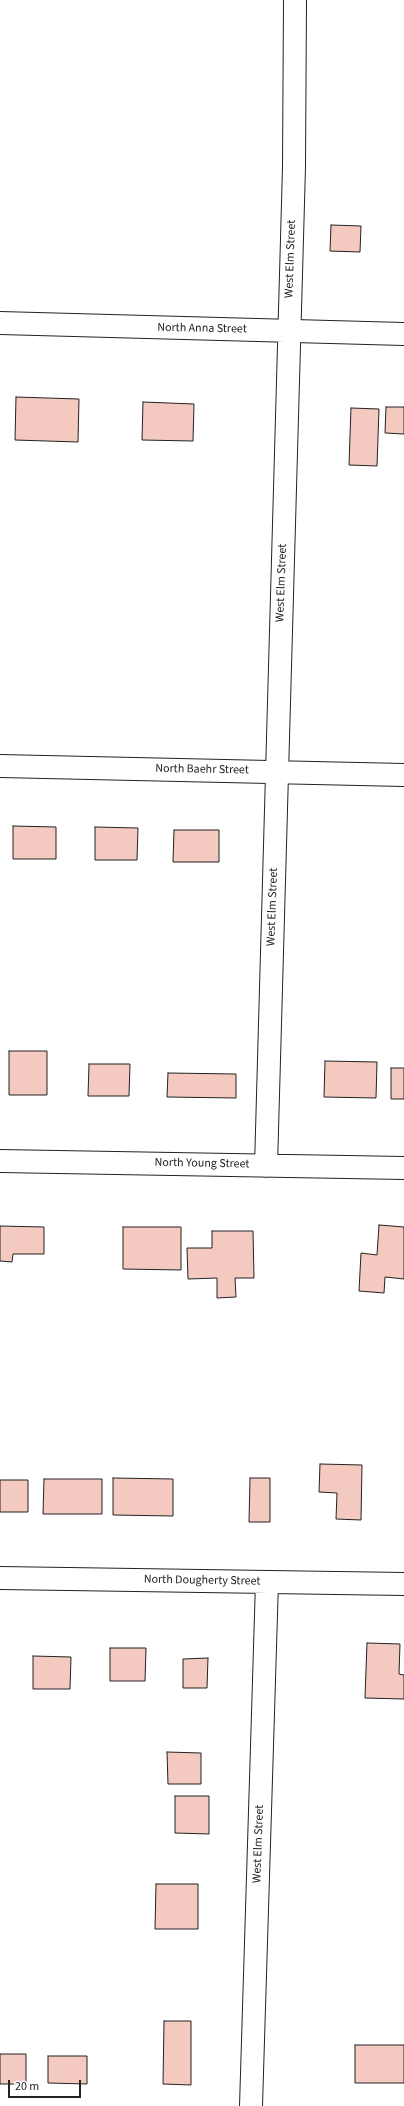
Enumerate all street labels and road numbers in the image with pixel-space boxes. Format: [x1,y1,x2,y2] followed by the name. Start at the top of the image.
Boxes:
[282,220,300,298] street label: West Elm Street
[157,321,247,337] street label: North Anna Street
[273,544,291,622] street label: West Elm Street
[155,762,249,778] street label: North Baehr Street
[264,868,282,946] street label: West Elm Street
[155,1156,249,1172] street label: North Young Street
[144,1573,260,1589] street label: North Dougherty Street
[250,1805,268,1883] street label: West Elm Street

